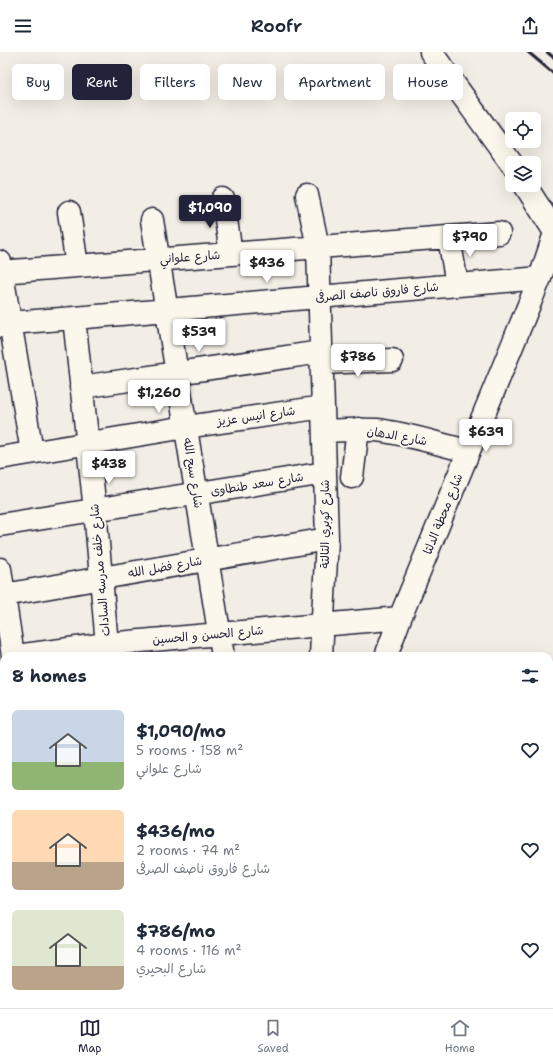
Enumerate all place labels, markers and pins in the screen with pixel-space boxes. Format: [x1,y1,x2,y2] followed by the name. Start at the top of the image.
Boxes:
[177,195,243,229] pin: $1,090
[446,224,494,258] pin: $790
[243,250,291,284] pin: $436
[175,319,223,353] pin: $539
[334,344,382,378] pin: $786
[126,380,192,414] pin: $1,260
[462,419,510,453] pin: $639
[85,451,133,485] pin: $438

